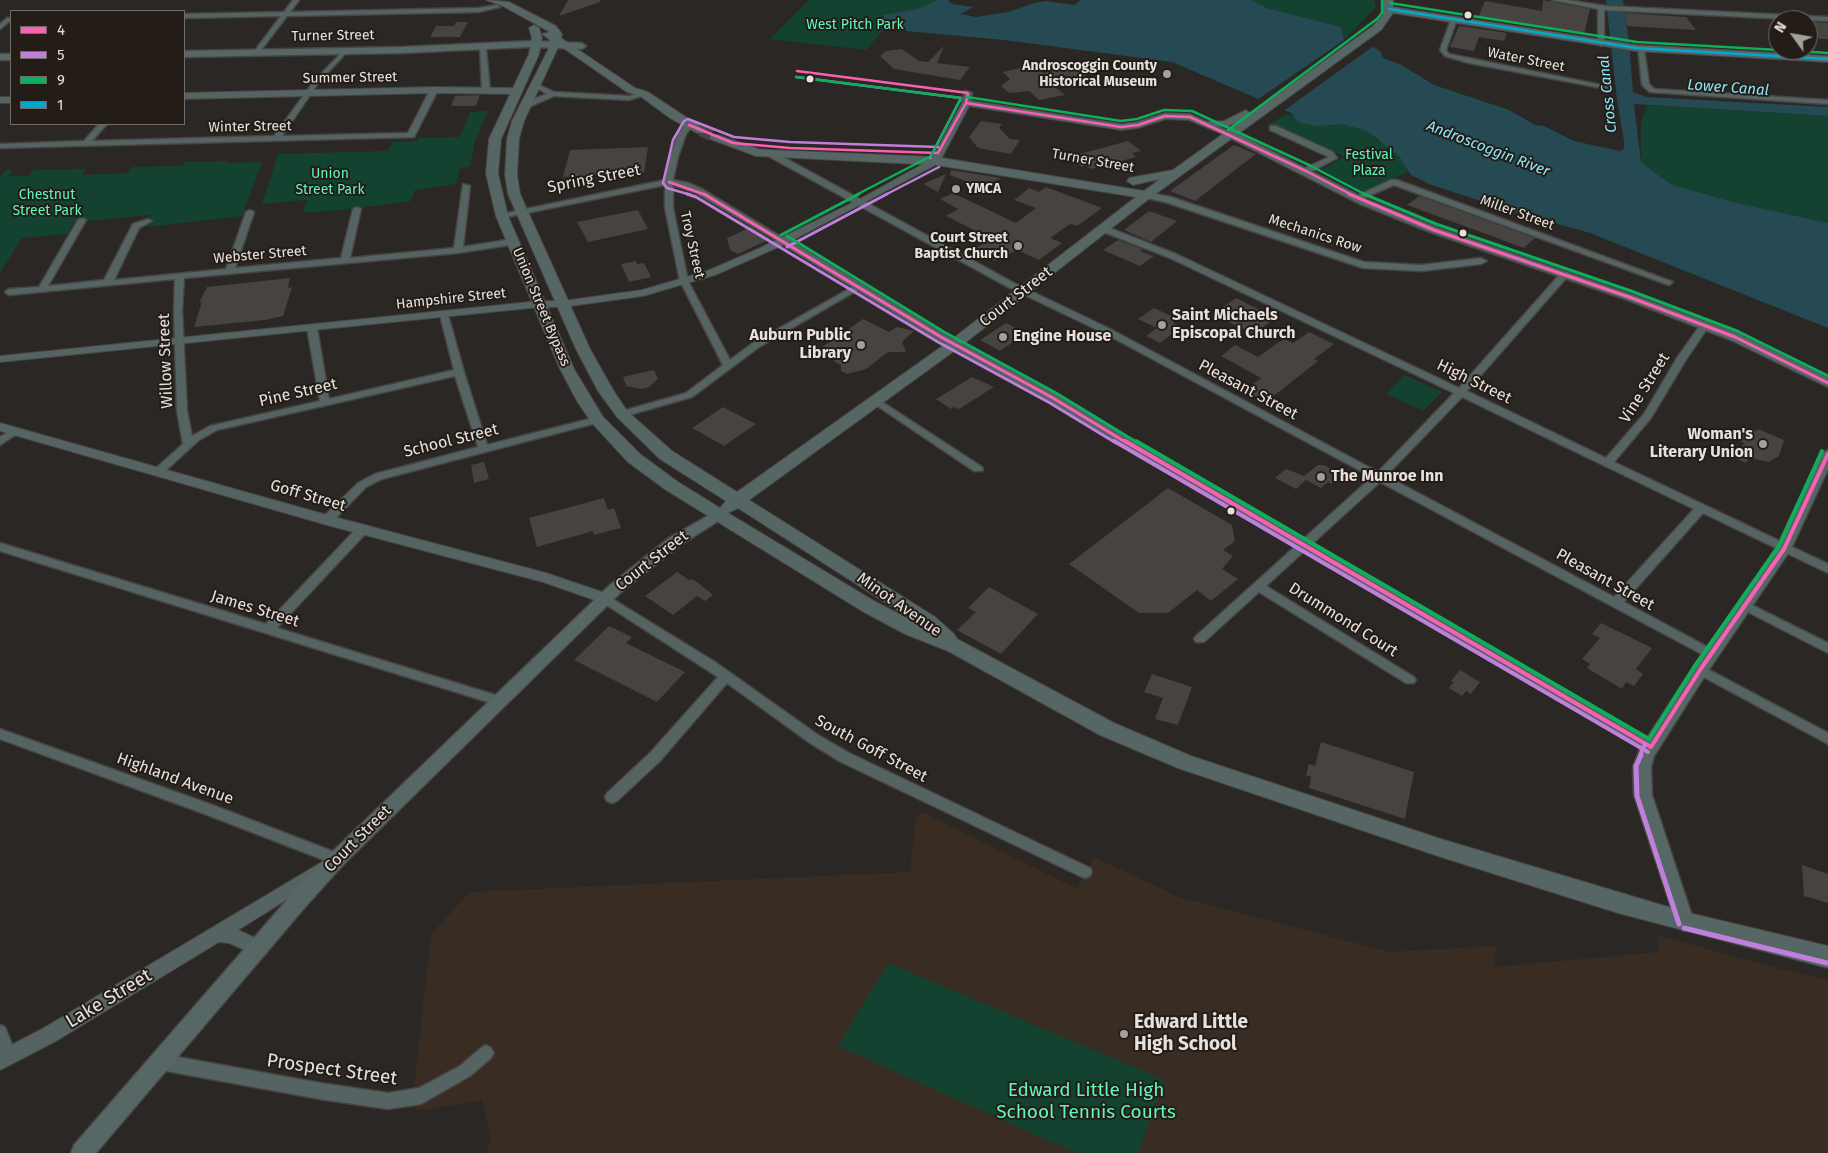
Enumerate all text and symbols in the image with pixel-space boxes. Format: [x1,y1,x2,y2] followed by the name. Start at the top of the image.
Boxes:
[10,10,185,125] legend
[1463,10,1473,20] unlabelled marker
[1768,10,1818,60] north arrow
[806,17,904,33] park label: West Pitch Park
[1771,19,1790,36] text: N
[57,21,65,39] text: 4
[291,27,375,45] street label: Turner Street
[1486,44,1566,76] street label: Water Street
[57,46,65,64] text: 5
[1595,54,1621,134] water label: Cross Canal
[1022,58,1157,90] place label: Androscoggin County Historical Museum
[1161,68,1173,80] marker: Androscoggin County Historical Museum
[303,69,397,87] street label: Summer Street
[57,71,65,89] text: 9
[805,74,815,84] unlabelled marker
[1687,76,1769,100] water label: Lower Canal
[57,96,64,114] text: 1
[1424,117,1552,181] water label: Androscoggin River
[208,118,292,136] street label: Winter Street
[1051,146,1135,176] street label: Turner Street
[1345,147,1393,180] park label: Festival Plaza
[546,161,642,197] street label: Spring Street
[295,166,365,198] park label: Union Street Park
[966,181,1001,197] place label: YMCA
[950,183,962,195] marker: YMCA
[12,187,82,220] park label: Chestnut Street Park
[1478,192,1556,234] street label: Miller Street
[676,210,708,280] street label: Troy Street
[1266,211,1364,257] street label: Mechanics Row
[1458,228,1468,238] unlabelled marker
[915,230,1008,262] place label: Court Street Baptist Church
[1012,240,1024,252] marker: Court Street Baptist Church
[213,243,307,267] street label: Webster Street
[508,245,574,369] street label: Union Street Bypass
[976,263,1056,331] street label: Court Street
[395,285,507,313] street label: Hampshire Street
[1172,306,1296,344] place label: Saint Michaels Episcopal Church
[155,313,177,409] street label: Willow Street
[1156,319,1168,331] marker: Saint Michaels Episcopal Church
[749,326,851,364] place label: Auburn Public Library
[1013,327,1111,347] place label: Engine House
[997,331,1009,343] marker: Engine House
[855,339,867,351] marker: Auburn Public Library
[1616,349,1674,427] street label: Vine Street
[1195,356,1301,424] street label: Pleasant Street
[1434,356,1514,408] street label: High Street
[257,375,339,411] street label: Pine Street
[402,420,500,462] street label: School Street
[1650,425,1753,463] place label: Woman's Literary Union
[1757,438,1769,450] marker: Woman's Literary Union
[1331,467,1444,487] place label: The Munroe Inn
[1315,471,1327,483] marker: The Munroe Inn
[268,476,348,516] street label: Goff Street
[1226,506,1236,516] unlabelled marker
[612,527,692,595] street label: Court Street
[1552,545,1658,615] street label: Pleasant Street
[853,569,945,641] street label: Minot Avenue
[1285,579,1401,661] street label: Drummond Court
[209,586,301,632] street label: James Street
[811,711,931,787] street label: South Goff Street
[114,749,236,809] street label: Highland Avenue
[320,801,396,877] street label: Court Street
[62,964,156,1034] street label: Lake Street
[1134,1012,1248,1056] place label: Edward Little High School
[1118,1028,1130,1040] marker: Edward Little High School
[265,1050,399,1090] street label: Prospect Street
[996,1080,1176,1124] park label: Edward Little High School Tennis Courts

